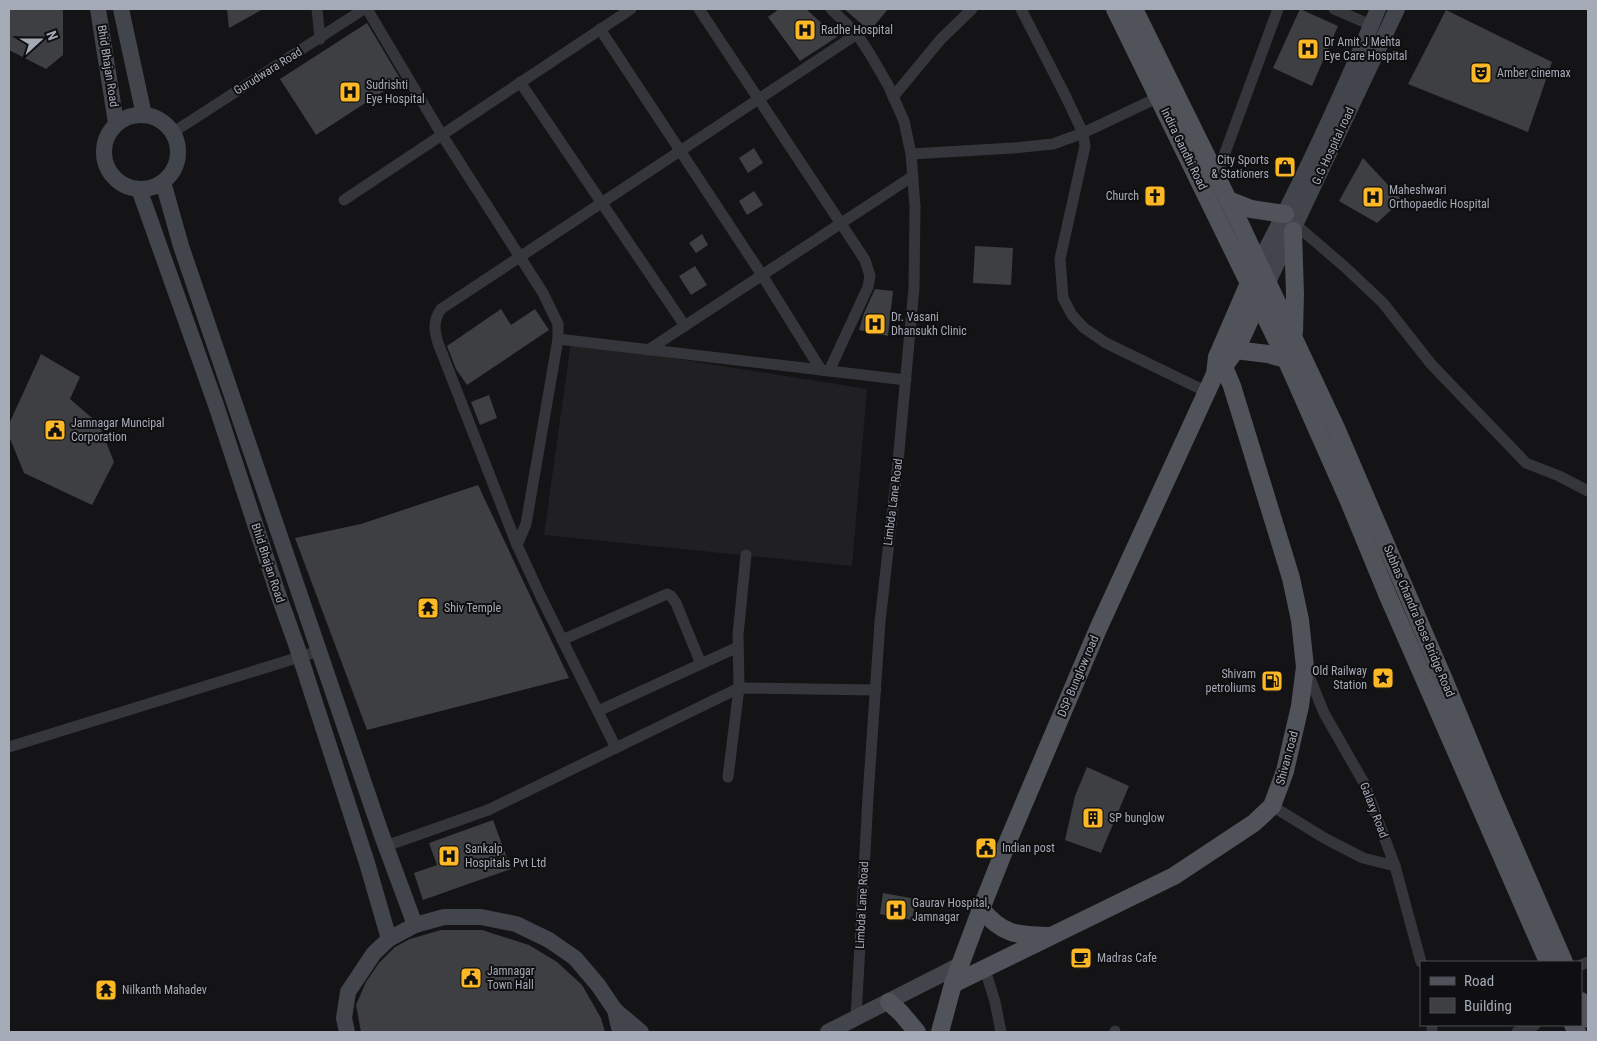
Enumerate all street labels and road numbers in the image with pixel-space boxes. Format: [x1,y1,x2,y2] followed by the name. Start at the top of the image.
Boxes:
[95,24,121,108] street label: Bhid Bhajan Road
[231,44,305,98] street label: Gurudwara Road
[1309,105,1357,187] street label: G.G Hospital road
[1158,106,1210,192] street label: Indira Gandhi Road
[881,458,905,546] street label: Limbda Lane Road
[249,521,287,605] street label: Bhid Bhajan Road
[1381,543,1457,699] street label: Subhas Chandra Bose Bridge Road
[1055,633,1101,719] street label: DSP Bunglow road
[1273,729,1301,787] street label: Shivan road
[1357,780,1391,840] street label: Galaxy Road
[853,861,871,949] street label: Limbda Lane Road

